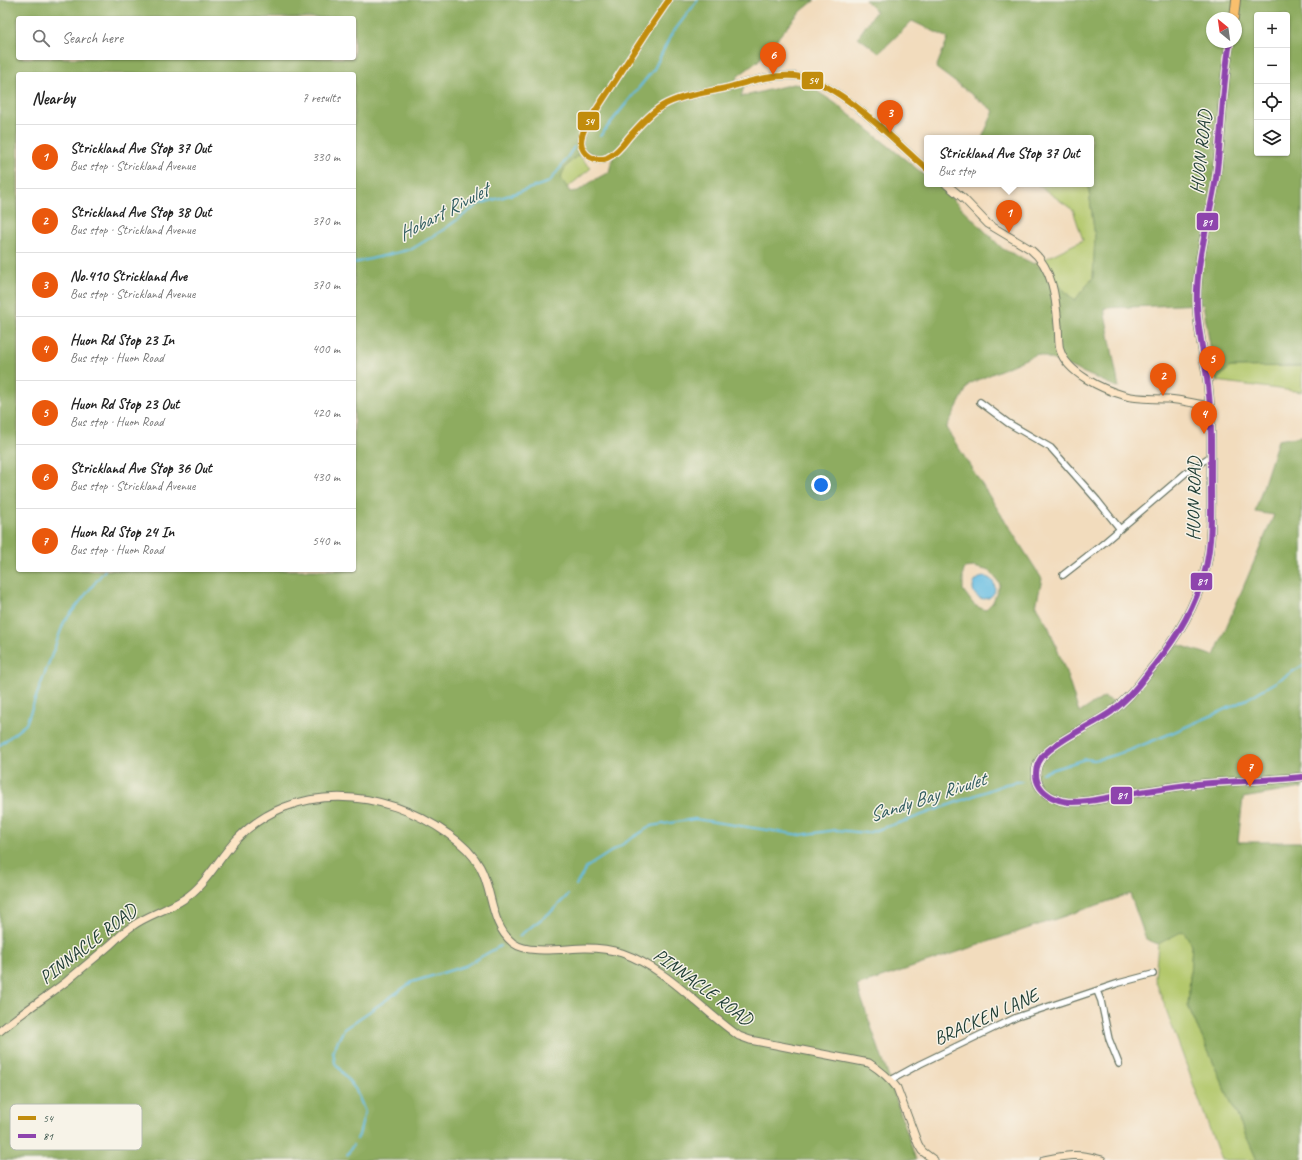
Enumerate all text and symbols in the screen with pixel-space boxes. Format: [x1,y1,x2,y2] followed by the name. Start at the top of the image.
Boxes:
[1206,12,1242,48] north arrow
[1254,12,1290,156] map controls
[1254,12,1290,48] button: +
[16,16,356,60] search box
[30,27,52,49] icon: search
[62,29,123,48] text: Search here
[760,42,786,75] pin: 6
[1254,48,1290,84] button: −
[801,71,824,90] line badge: 54
[808,73,820,87] text: 54
[1254,84,1290,120] button: locate
[32,88,75,109] text: Nearby
[302,90,340,106] text: 7 results
[877,100,903,133] pin: 3
[1185,107,1218,195] street label: HUON ROAD
[577,111,600,131] line badge: 54
[584,114,596,128] text: 54
[1254,120,1290,156] button: layers
[924,135,1094,187] popup
[70,139,211,158] text: Strickland Ave Stop 37 Out
[938,144,1080,163] text: Strickland Ave Stop 37 Out
[42,149,48,165] text: 1
[312,149,340,165] text: 330 m
[70,158,195,174] text: Bus stop · Strickland Avenue
[938,163,976,179] text: Bus stop
[394,175,497,246] water label: Hobart Rivulet
[996,200,1022,233] pin: 1
[70,203,211,222] text: Strickland Ave Stop 38 Out
[1196,212,1219,231] line badge: 81
[42,213,48,229] text: 2
[312,213,340,229] text: 370 m
[1202,215,1213,229] text: 81
[70,222,195,238] text: Bus stop · Strickland Avenue
[70,267,187,286] text: No.410 Strickland Ave
[42,277,48,293] text: 3
[312,277,340,293] text: 370 m
[70,286,195,302] text: Bus stop · Strickland Avenue
[70,331,174,350] text: Huon Rd Stop 23 In
[42,341,48,357] text: 4
[312,341,340,357] text: 400 m
[1199,346,1225,379] pin: 5
[70,350,164,366] text: Bus stop · Huon Road
[1150,363,1176,396] pin: 2
[70,395,179,414] text: Huon Rd Stop 23 Out
[1191,401,1217,434] pin: 4
[42,405,48,421] text: 5
[312,405,340,421] text: 420 m
[70,414,164,430] text: Bus stop · Huon Road
[1181,455,1207,541] street label: HUON ROAD
[70,459,212,478] text: Strickland Ave Stop 36 Out
[42,469,48,485] text: 6
[312,469,340,485] text: 430 m
[811,475,831,495] your location
[70,478,195,494] text: Bus stop · Strickland Avenue
[70,523,174,542] text: Huon Rd Stop 24 In
[42,533,48,549] text: 7
[312,533,340,549] text: 540 m
[70,542,164,558] text: Bus stop · Huon Road
[1190,572,1213,591] line badge: 81
[1197,574,1208,588] text: 81
[1237,754,1263,787] pin: 7
[866,765,993,828] water label: Sandy Bay Rivulet
[1110,786,1133,805] line badge: 81
[1117,788,1128,802] text: 81
[34,897,143,989] street label: PINNACLE ROAD
[649,943,759,1032] street label: PINNACLE ROAD
[930,982,1045,1051] street label: BRACKEN LANE
[10,1104,142,1150] legend
[43,1111,54,1125] text: 54
[43,1129,54,1143] text: 81

